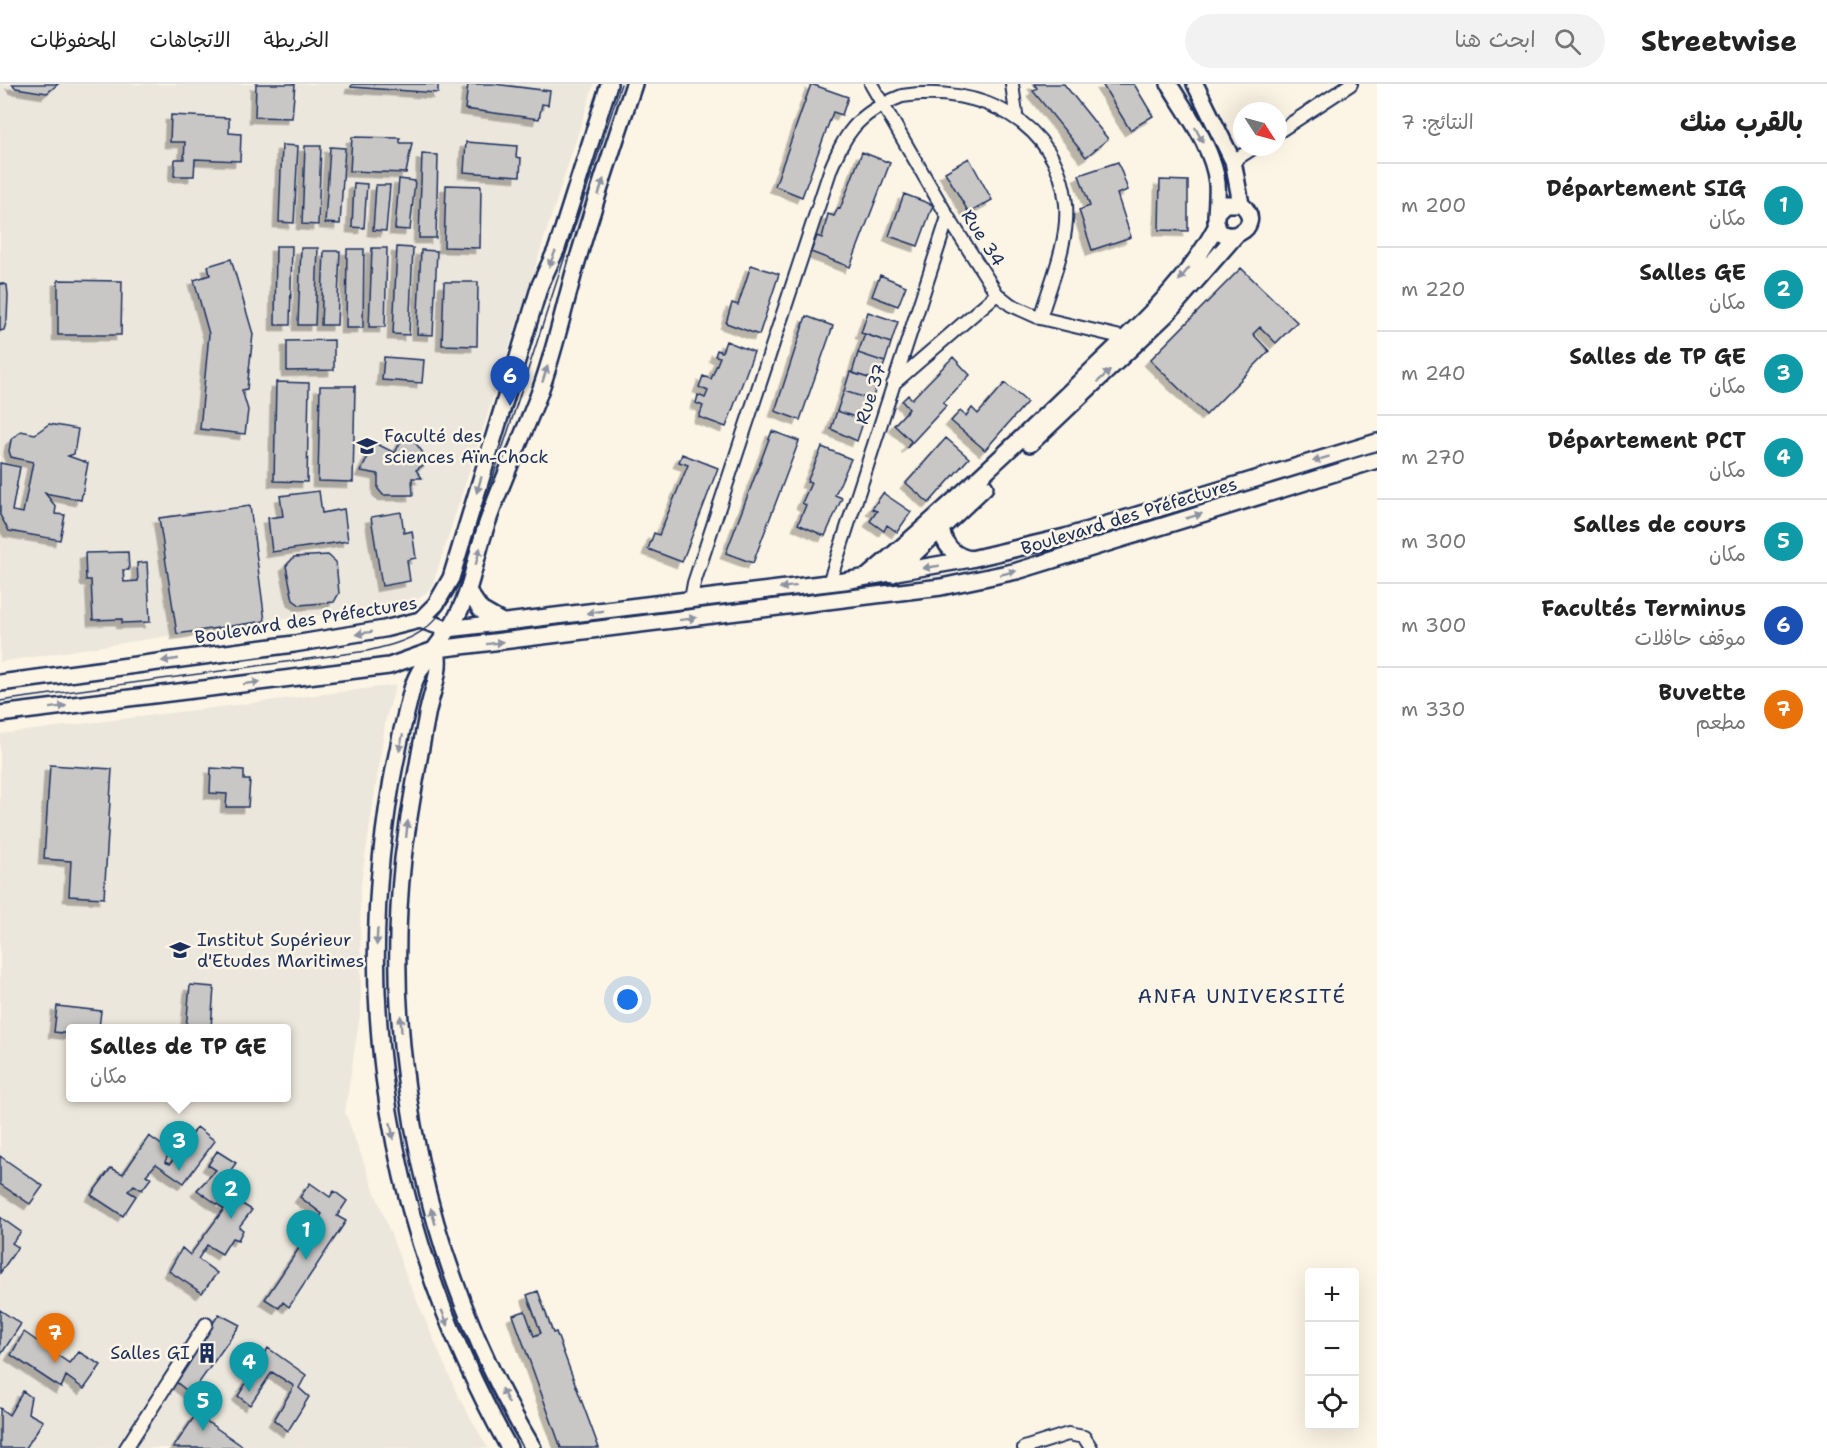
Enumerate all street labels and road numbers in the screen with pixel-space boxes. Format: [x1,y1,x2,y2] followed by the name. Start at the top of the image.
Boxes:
[956,205,1010,271] street label: Rue 34
[850,361,892,427] street label: Rue 37
[1018,472,1240,560] street label: Boulevard des Préfectures
[193,591,419,649] street label: Boulevard des Préfectures

